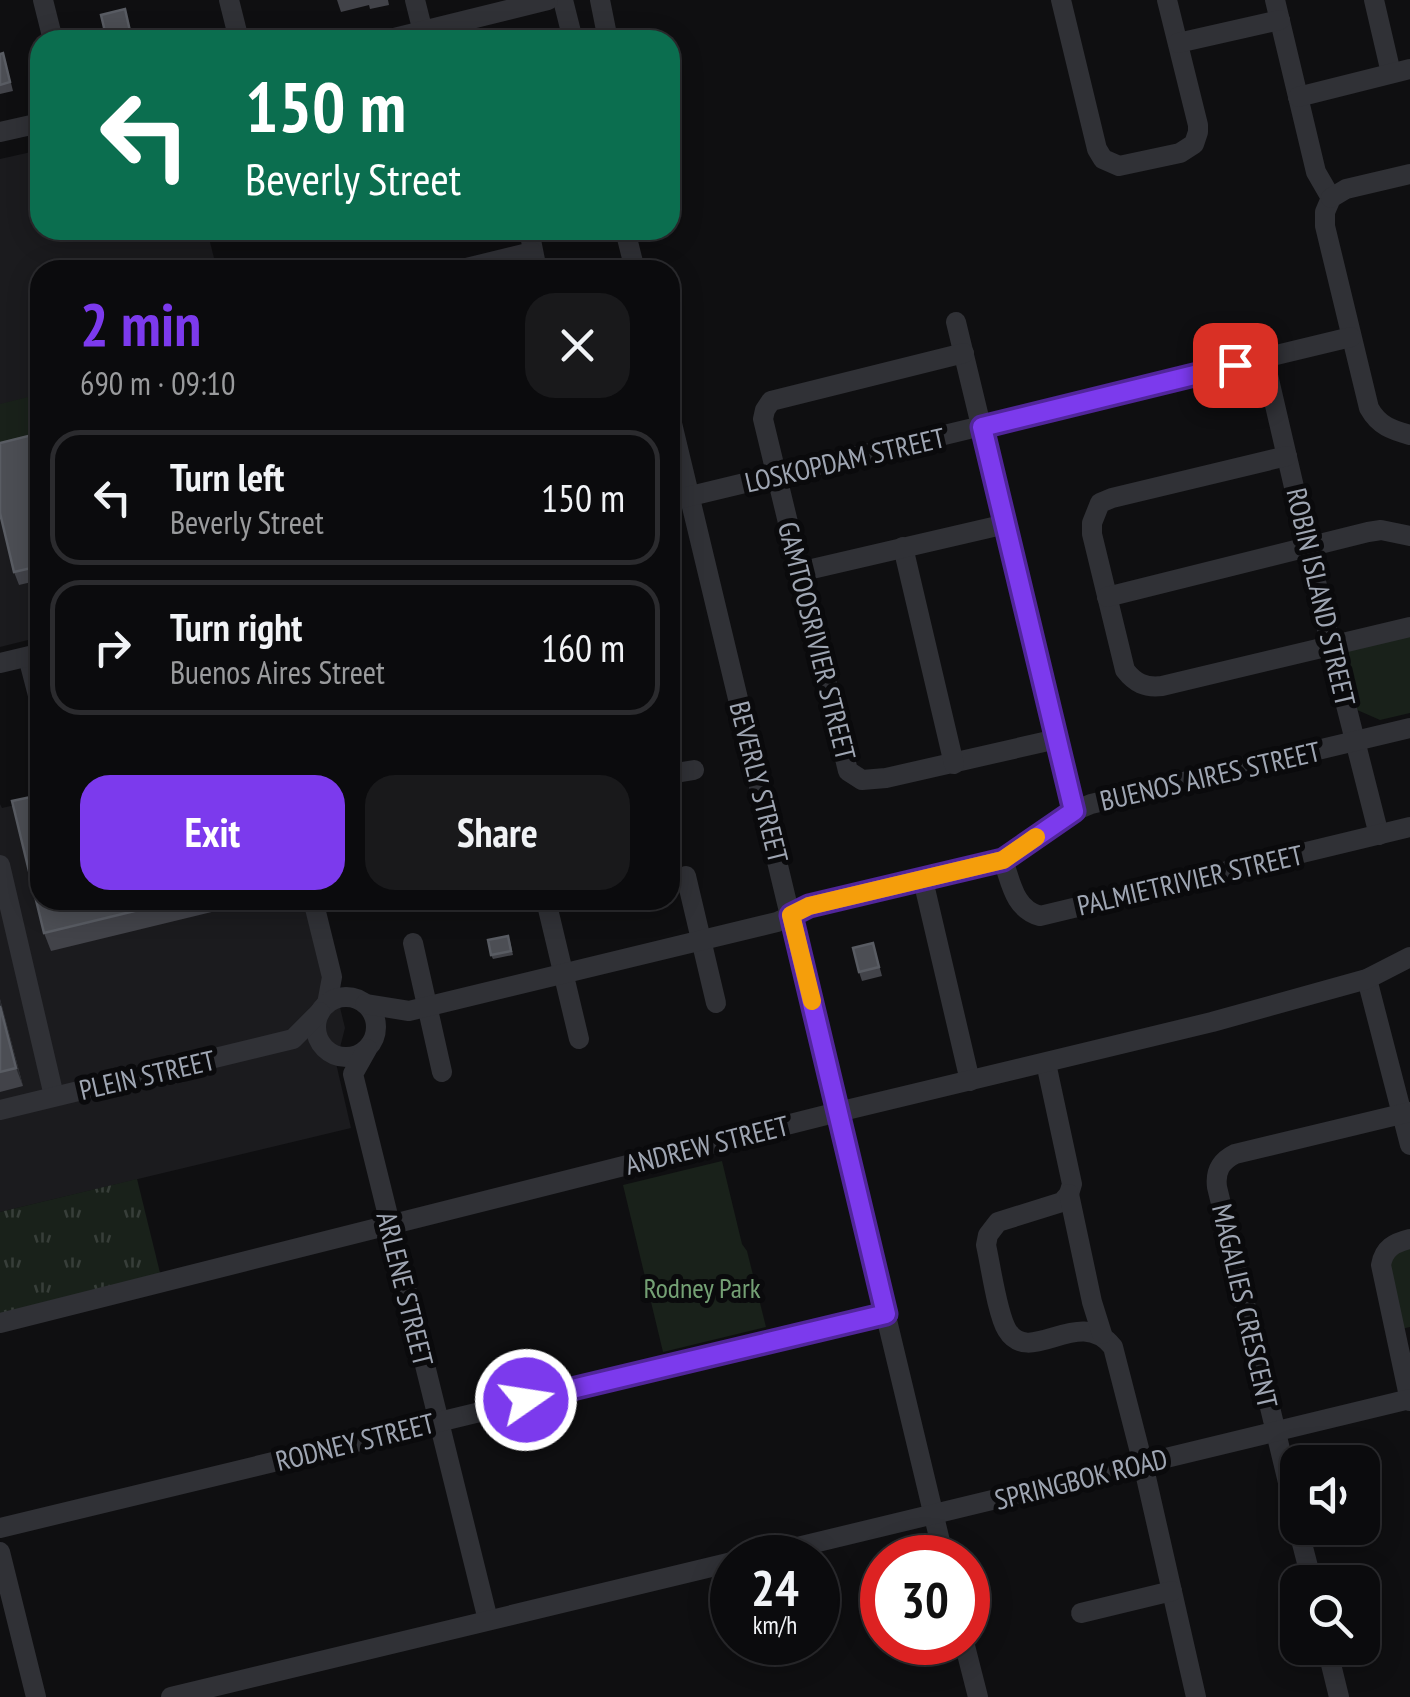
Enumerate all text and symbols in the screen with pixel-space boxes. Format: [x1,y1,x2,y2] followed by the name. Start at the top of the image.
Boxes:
[245,61,406,151] text: 150 m
[80,70,210,200] icon: left
[245,149,461,207] text: Beverly Street
[80,285,201,363] text: 2 min
[525,293,630,398] button: close
[1193,323,1278,408] pin
[1208,338,1263,393] icon: arrive
[80,362,235,404] text: 690 m · 09:10
[741,418,949,501] street label: LOSKOPDAM STREET
[170,452,284,501] text: Turn left
[85,470,140,525] icon: left
[541,473,625,522] text: 150 m
[1278,484,1365,710] street label: ROBIN ISLAND STREET
[170,501,324,543] text: Beverly Street
[770,518,865,764] street label: GAMTOOSRIVIER STREET
[170,602,302,651] text: Turn right
[85,620,140,675] icon: right
[541,623,625,672] text: 160 m
[170,651,385,693] text: Buenos Aires Street
[722,697,798,867] street label: BEVERLY STREET
[1096,732,1324,819] street label: BUENOS AIRES STREET
[80,775,345,890] button: Exit
[365,775,630,890] button: Share
[1074,835,1307,923] street label: PALMIETRIVIER STREET
[75,1041,219,1108] street label: PLEIN STREET
[621,1106,793,1183] street label: ANDREW STREET
[1204,1200,1287,1412] street label: MAGALIES CRESCENT
[368,1208,443,1370] street label: ARLENE STREET
[643,1269,761,1306] park label: Rodney Park
[474,1348,578,1452] position arrow
[272,1404,439,1479] street label: RODNEY STREET
[991,1439,1171,1518] street label: SPRINGBOK ROAD
[1280,1445,1380,1665] map controls
[1280,1445,1380,1545] button: sound
[860,1535,990,1665] speed limit sign: 30
[751,1555,799,1620] text: 24
[1280,1565,1380,1665] button: search
[753,1609,797,1641] text: km/h

